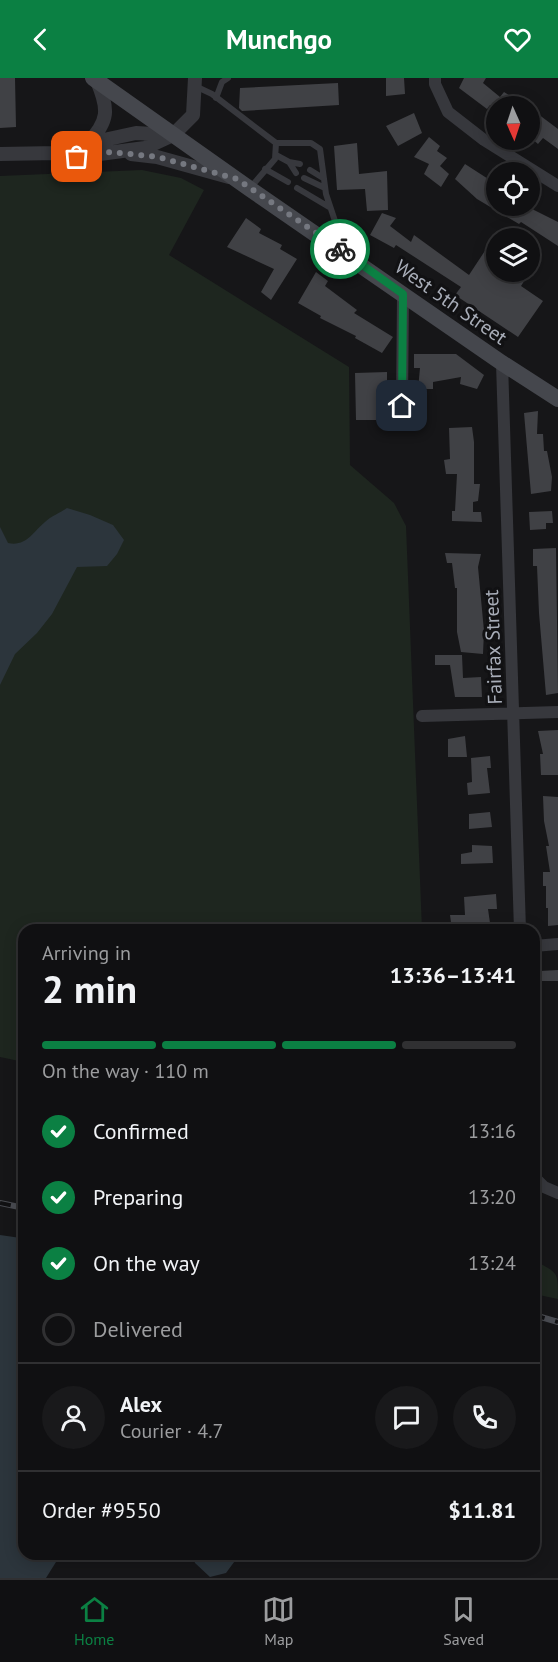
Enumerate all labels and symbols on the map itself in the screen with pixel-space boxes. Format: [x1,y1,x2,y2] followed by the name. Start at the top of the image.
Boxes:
[486,96,540,150] north arrow
[51,131,102,182] pin
[310,219,370,279] courier
[390,254,512,350] street label: West 5th Street
[376,380,427,431] pin
[478,589,508,705] street label: Fairfax Street

